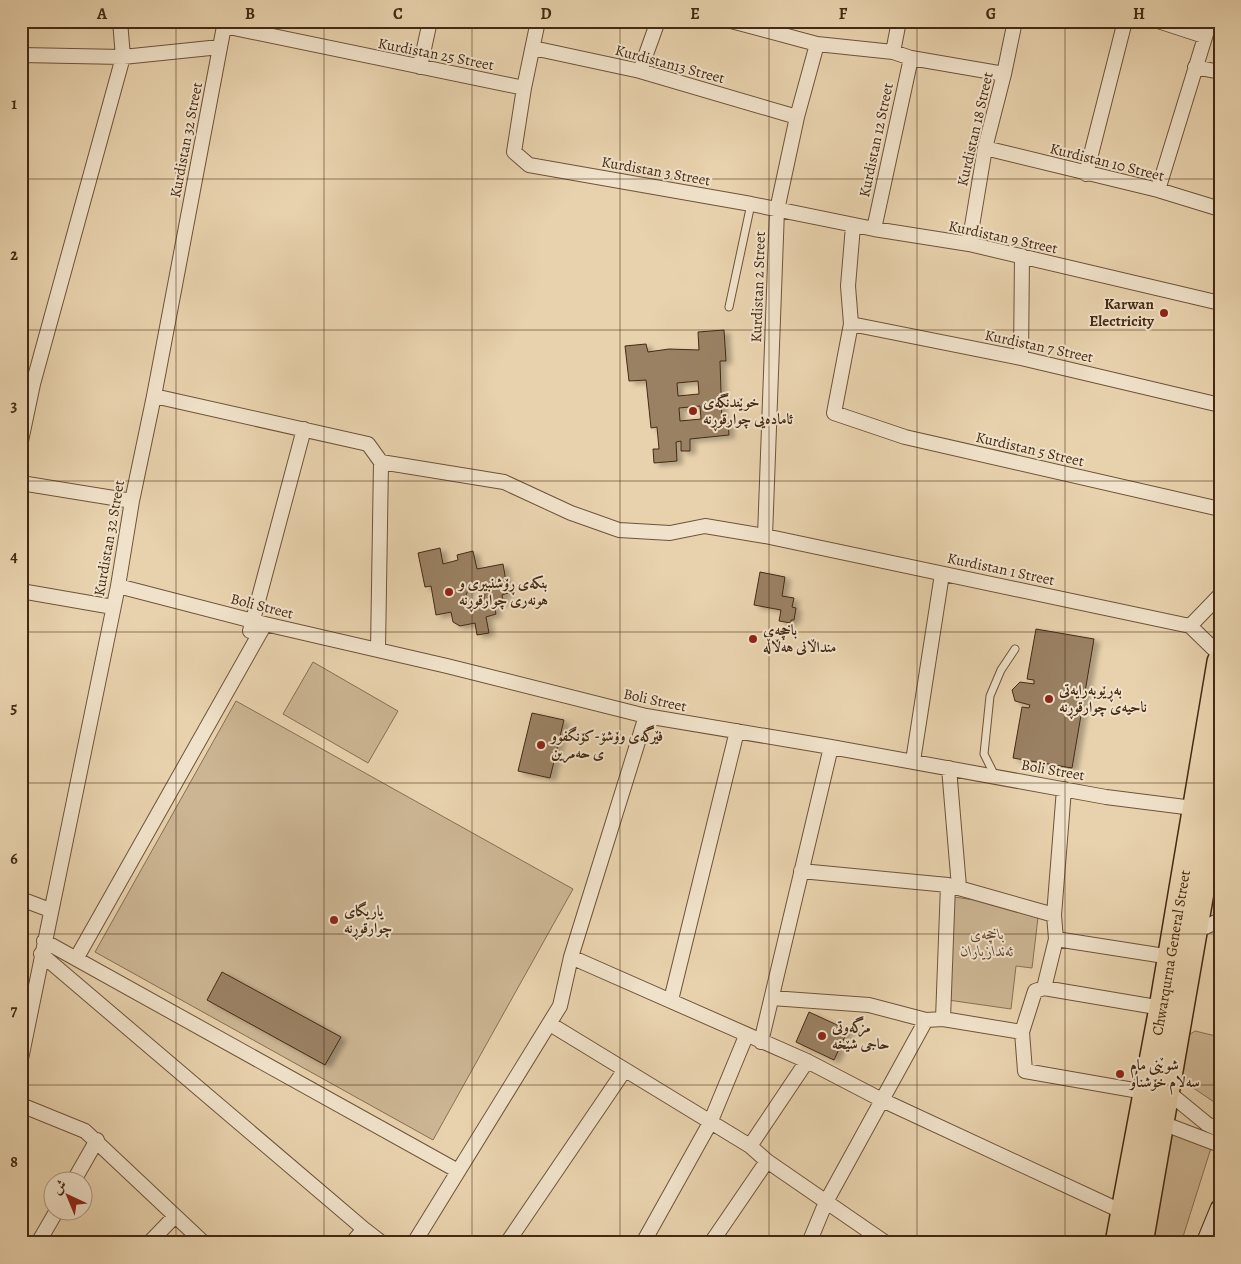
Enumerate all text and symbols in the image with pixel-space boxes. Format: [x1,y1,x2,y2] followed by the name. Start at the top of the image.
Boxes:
[96,3,108,25] text: A
[245,3,255,25] text: B
[393,3,403,25] text: C
[540,3,552,25] text: D
[690,3,700,25] text: E
[839,3,848,25] text: F
[986,3,996,25] text: G
[1133,3,1145,25] text: H
[376,33,496,75] street label: Kurdistan 25 Street
[613,40,727,88] street label: Kurdistan13 Street
[952,70,998,188] street label: Kurdistan 18 Street
[165,80,207,200] street label: Kurdistan 32 Street
[854,81,898,199] street label: Kurdistan 12 Street
[11,93,17,115] text: 1
[1048,138,1166,186] street label: Kurdistan 10 Street
[600,152,712,190] street label: Kurdistan 3 Street
[947,216,1059,258] street label: Kurdistan 9 Street
[746,231,770,343] street label: Kurdistan 2 Street
[10,244,18,266] text: 2
[1089,294,1155,331] place label: Karwan Electricity
[1158,307,1170,319] marker: Karwan Electricity
[983,325,1095,367] street label: Kurdistan 7 Street
[703,392,794,432] place label: خوێندنگەی ئامادەیی چوارقوڕنە
[11,395,18,417] text: 3
[687,405,699,417] marker: خوێندنگەی ئامادەیی چوارقوڕنە
[974,427,1086,471] street label: Kurdistan 5 Street
[89,478,129,598] street label: Kurdistan 32 Street
[10,546,18,568] text: 4
[945,548,1057,590] street label: Kurdistan 1 Street
[457,573,548,613] place label: بنکەی ڕۆشنبیری و هونەری چوارقوڕنە
[443,586,455,598] marker: بنکەی ڕۆشنبیری و هونەری چوارقوڕنە
[229,589,296,623] street label: Boli Street
[763,620,837,657] place label: باخچەی منداڵانی هەڵاڵە
[747,633,759,645] marker: باخچەی منداڵانی هەڵاڵە
[1058,680,1147,720] place label: بەڕێوبەرایەتی ناحیەی چوارقوڕنە
[622,684,688,716] street label: Boli Street
[1043,693,1055,705] marker: بەڕێوبەرایەتی ناحیەی چوارقوڕنە
[11,697,18,719] text: 5
[549,725,663,763] place label: فێرگەی وۆشۆ-کۆنگفوو ی حەمرین
[535,739,547,751] marker: فێرگەی وۆشۆ-کۆنگفوو ی حەمرین
[1020,755,1086,785] street label: Boli Street
[10,848,18,870] text: 6
[1147,869,1195,1037] street label: Chwarqurna General Street
[344,901,393,941] place label: یاریگای چوارقوڕنە
[328,914,340,926] marker: یاریگای چوارقوڕنە
[960,924,1014,961] park label: باخچەی ئەندازیاران
[11,1000,18,1022] text: 7
[831,1016,889,1054] place label: مزگەوتی حاجی شێخە
[816,1030,828,1042] marker: مزگەوتی حاجی شێخە
[1128,1055,1200,1095] place label: شوێنی مام سەلام خۆشناو
[1114,1068,1126,1080] marker: شوێنی مام سەلام خۆشناو
[10,1151,18,1173] text: 8
[42,1172,92,1222] north arrow
[48,1175,71,1199] text: ش

